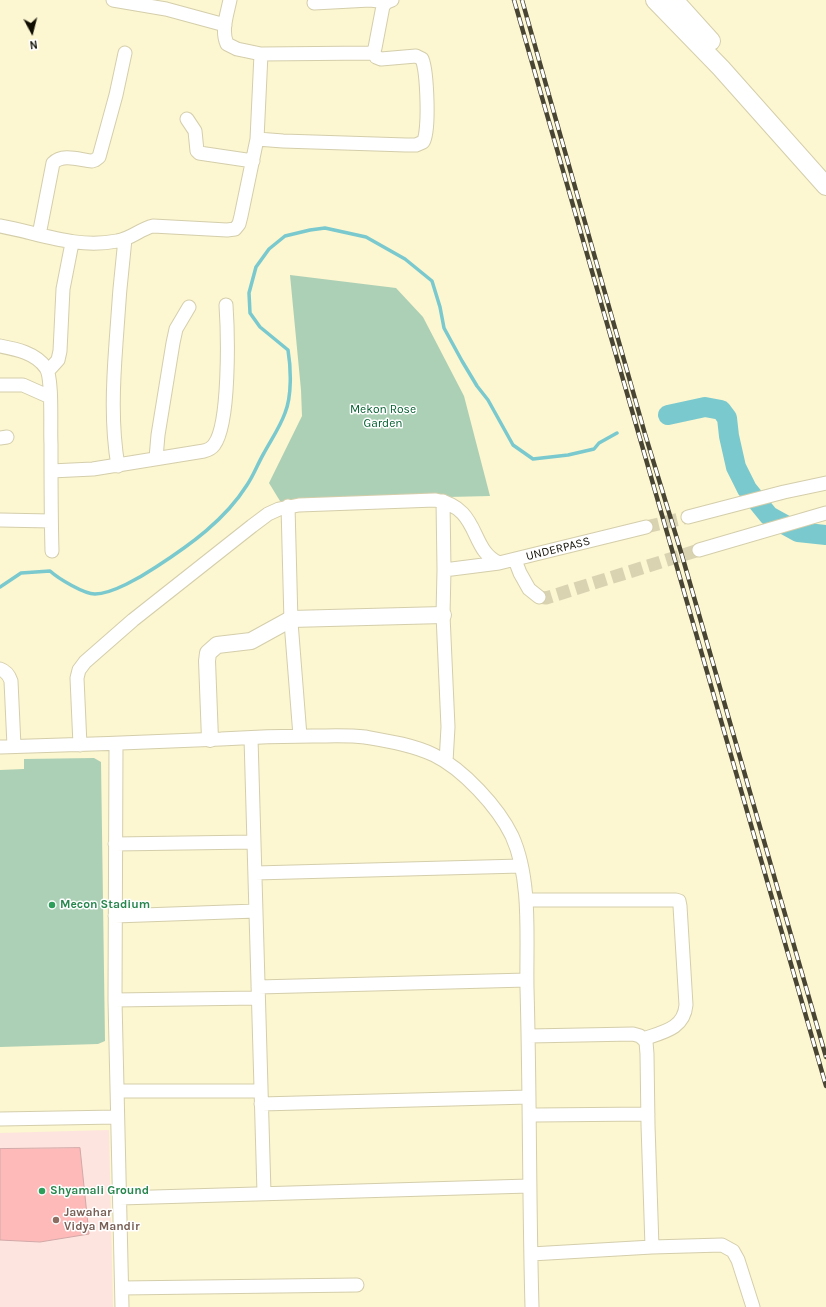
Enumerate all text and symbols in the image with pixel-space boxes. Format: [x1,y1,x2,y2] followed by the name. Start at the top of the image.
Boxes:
[12,12,52,52] north arrow
[29,37,38,51] text: N
[350,403,416,431] park label: Mekon Rose Garden
[524,534,592,564] street label: UNDERPASS
[60,898,150,912] place label: Mecon Stadium
[47,900,57,910] marker: Mecon Stadium
[50,1184,149,1198] place label: Shyamali Ground
[37,1186,47,1196] marker: Shyamali Ground
[64,1206,140,1234] place label: Jawahar Vidya Mandir
[51,1215,61,1225] marker: Jawahar Vidya Mandir

